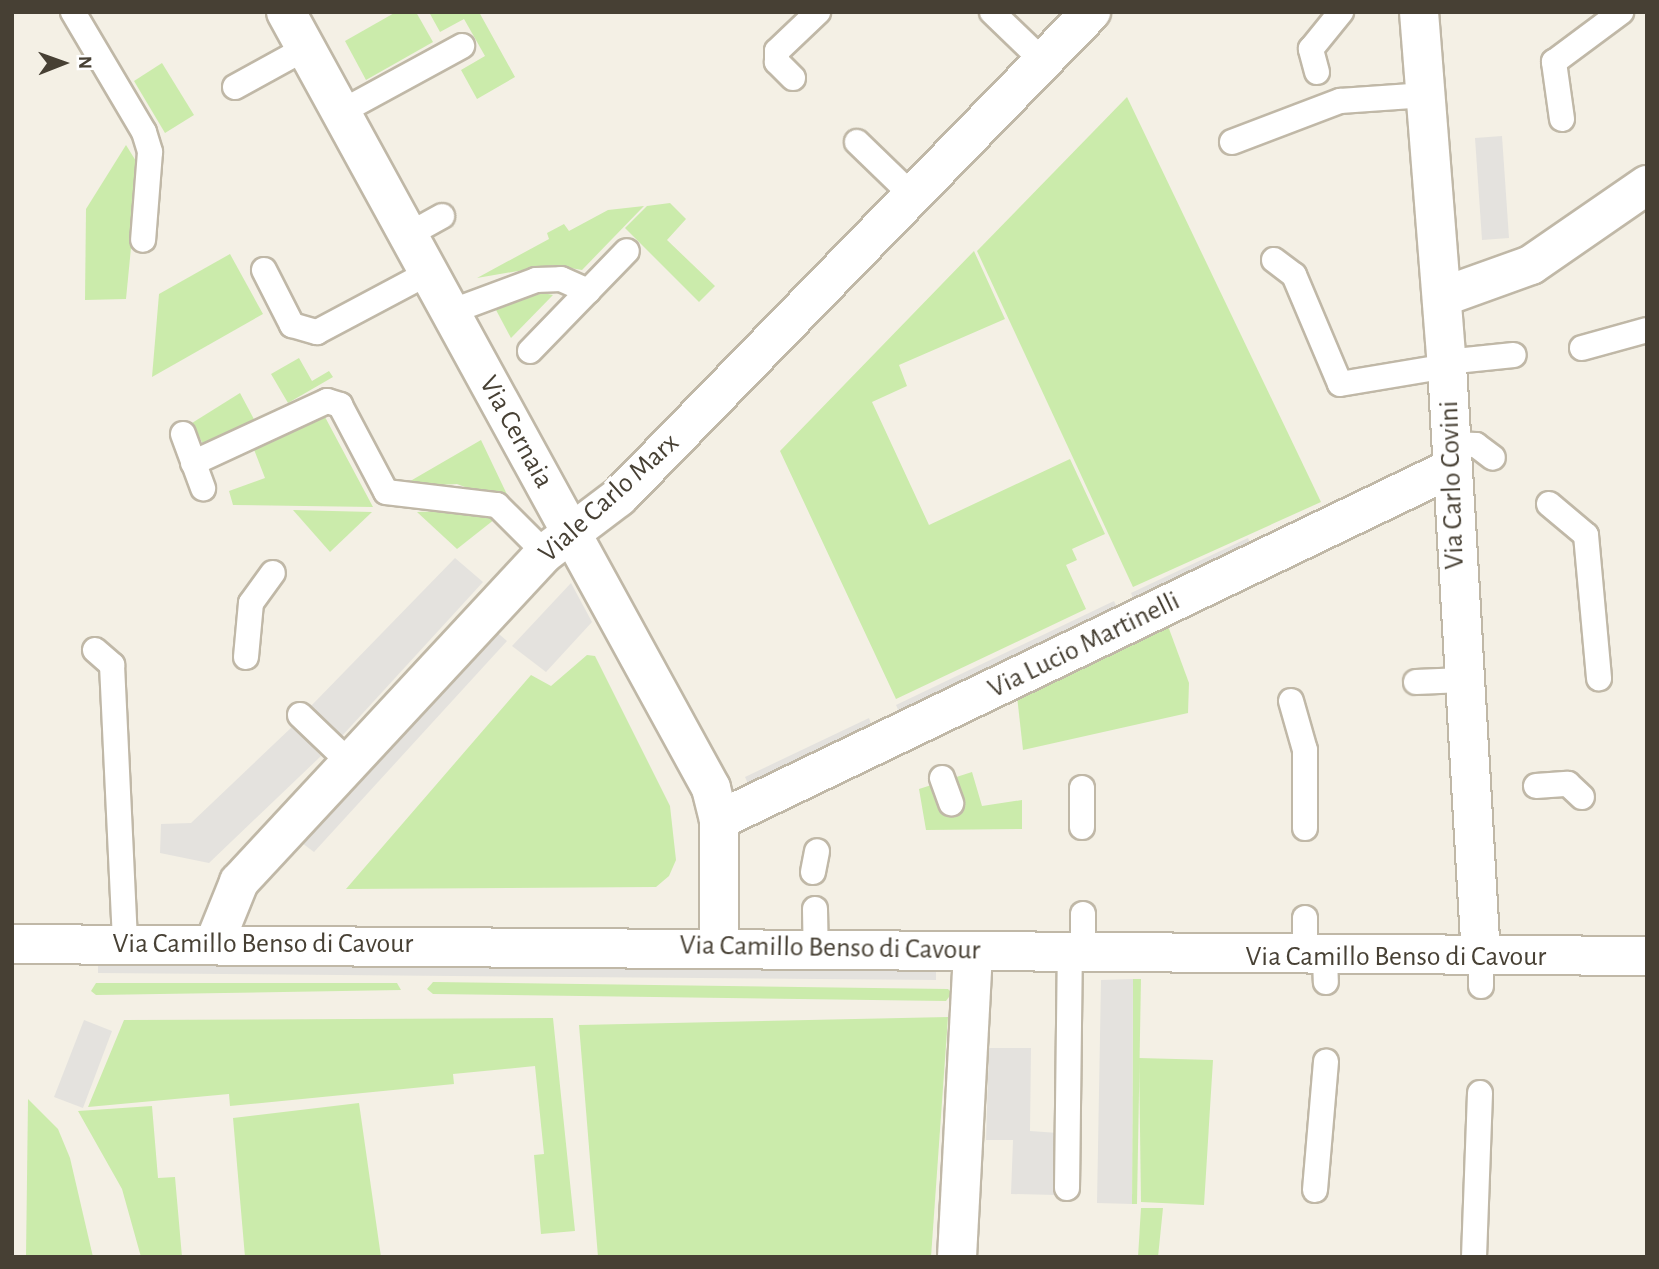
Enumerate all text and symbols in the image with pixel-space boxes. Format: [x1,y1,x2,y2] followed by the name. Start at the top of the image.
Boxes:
[28,28,98,98] north arrow
[75,56,94,69] text: N
[471,370,561,494] street label: Via Cernaia
[1432,400,1472,570] street label: Via Carlo Covini
[532,426,686,570] street label: Viale Carlo Marx
[983,584,1185,706] street label: Via Lucio Martinelli
[113,927,413,961] street label: Via Camillo Benso di Cavour
[679,929,981,967] street label: Via Camillo Benso di Cavour
[1246,940,1546,974] street label: Via Camillo Benso di Cavour

